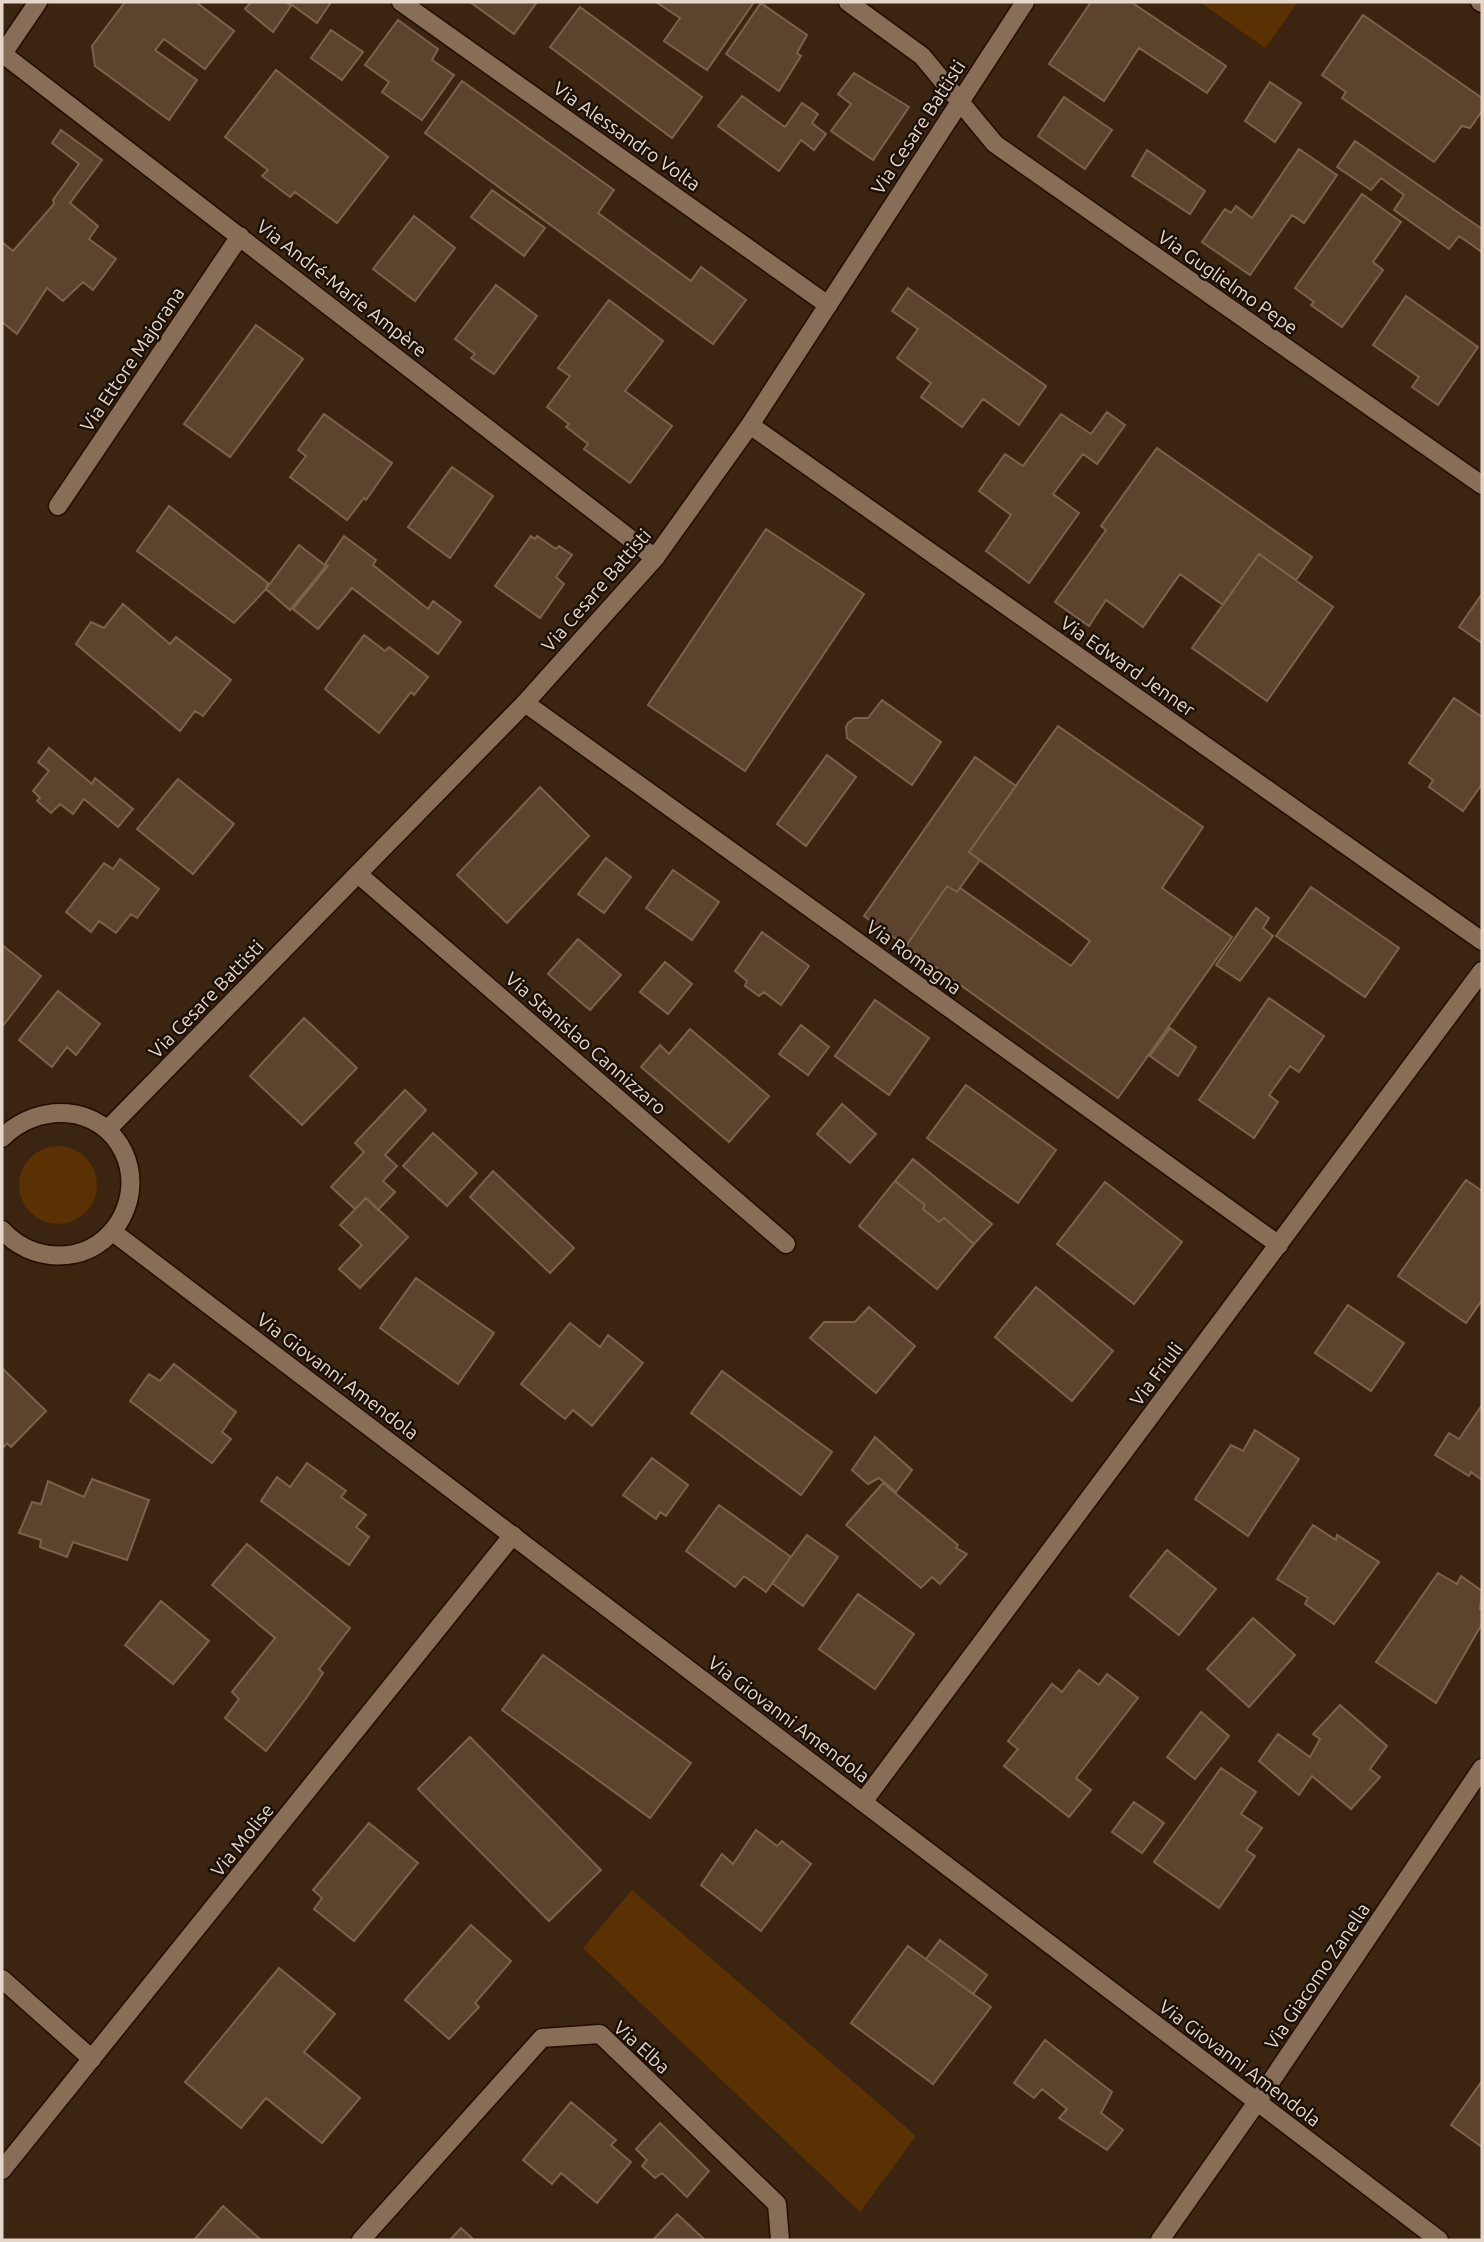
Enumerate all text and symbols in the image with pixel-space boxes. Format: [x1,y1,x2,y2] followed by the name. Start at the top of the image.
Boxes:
[866,56,970,198] street label: Via Cesare Battisti
[549,77,705,195] street label: Via Alessandro Volta
[253,215,431,361] street label: Via André-Marie Ampère
[1154,225,1302,339] street label: Via Guglielmo Pepe
[75,283,189,435] street label: Via Ettore Majorana
[537,524,655,656] street label: Via Cesare Battisti
[1056,611,1200,721] street label: Via Edward Jenner
[862,915,966,999] street label: Via Romagna
[144,936,268,1062] street label: Via Cesare Battisti
[501,967,671,1119] street label: Via Stanislao Cannizzaro
[253,1308,423,1444] street label: Via Giovanni Amendola
[1125,1338,1187,1410] street label: Via Friuli
[704,1651,874,1787] street label: Via Giovanni Amendola
[206,1799,278,1881] street label: Via Molise
[1260,1899,1374,2053] street label: Via Giacomo Zanella
[1155,1995,1325,2131] street label: Via Giovanni Amendola
[609,2016,675,2078] street label: Via Elba

